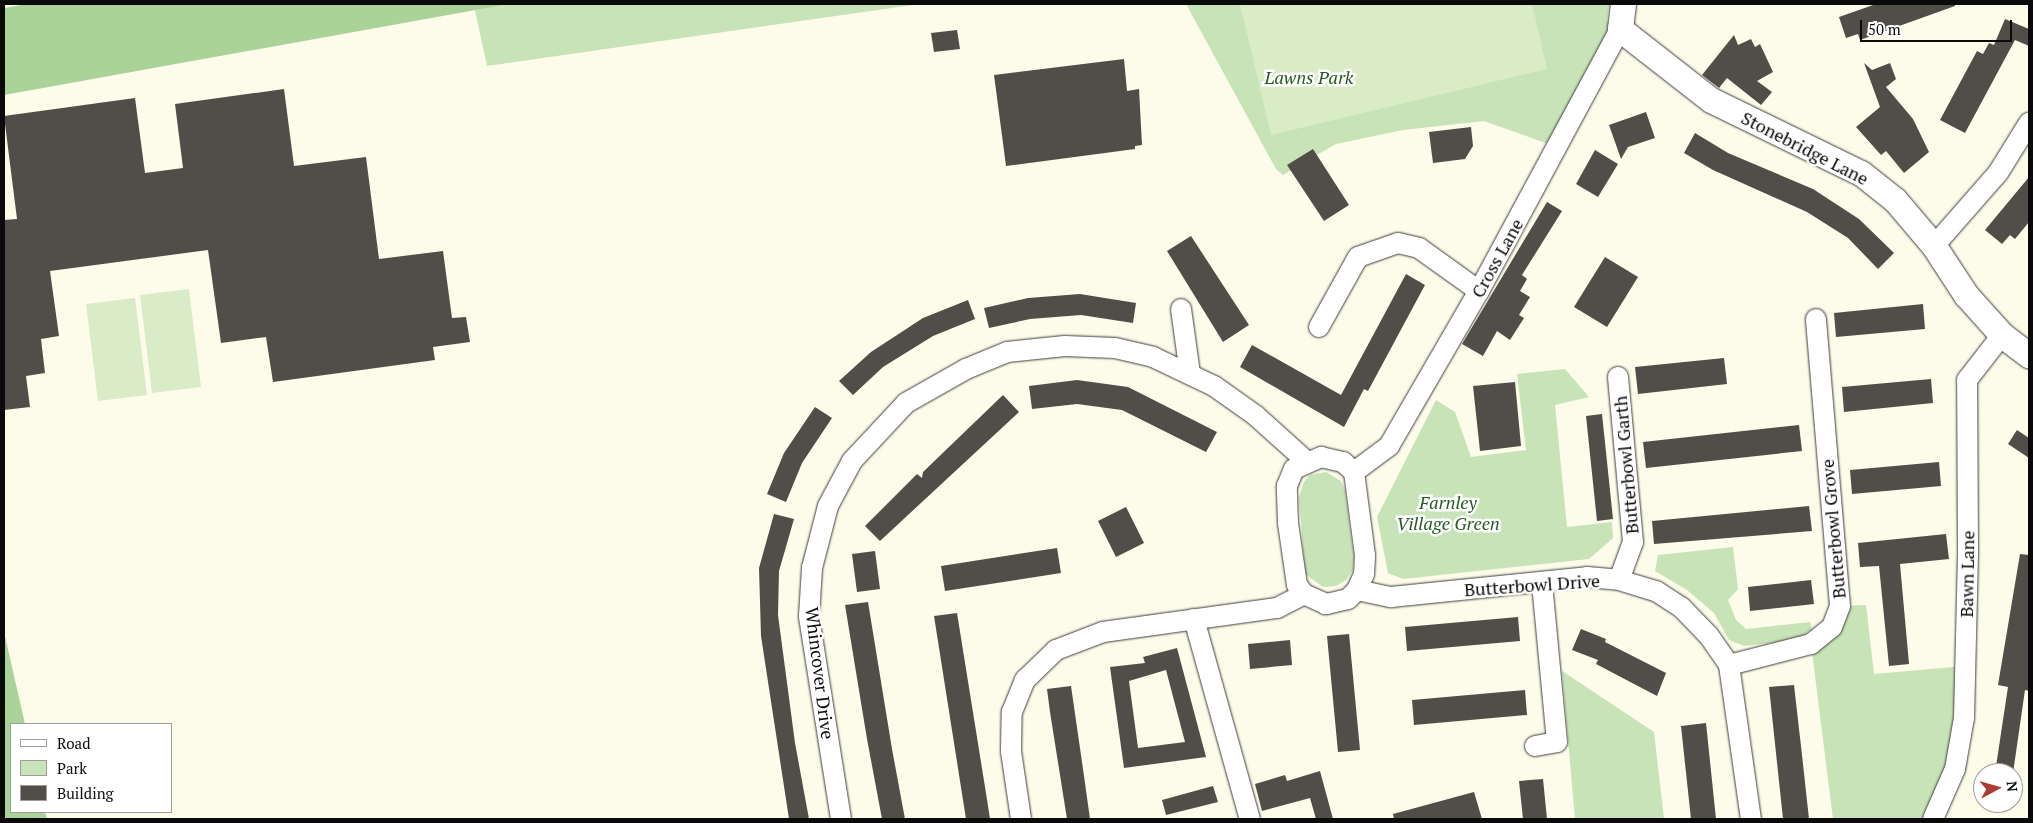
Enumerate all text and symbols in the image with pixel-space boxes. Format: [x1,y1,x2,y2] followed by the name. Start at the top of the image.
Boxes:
[1863,10,2016,42] scale bar
[1868,19,1901,39] text: 50 m
[1264,66,1354,88] park label: Lawns Park
[1738,107,1872,189] street label: Stonebridge Lane
[1466,215,1528,301] street label: Cross Lane
[1609,395,1643,535] street label: Butterbowl Garth
[1816,458,1850,600] street label: Butterbowl Grove
[1396,492,1500,534] park label: Farnley Village Green
[1955,530,1979,618] street label: Bawn Lane
[1463,569,1601,601] street label: Butterbowl Drive
[801,606,839,740] street label: Whincover Drive
[10,723,172,813] legend
[57,733,90,753] text: Road
[57,758,87,778] text: Park
[1973,763,2023,813] north arrow
[2002,780,2022,793] text: N
[57,783,114,803] text: Building

